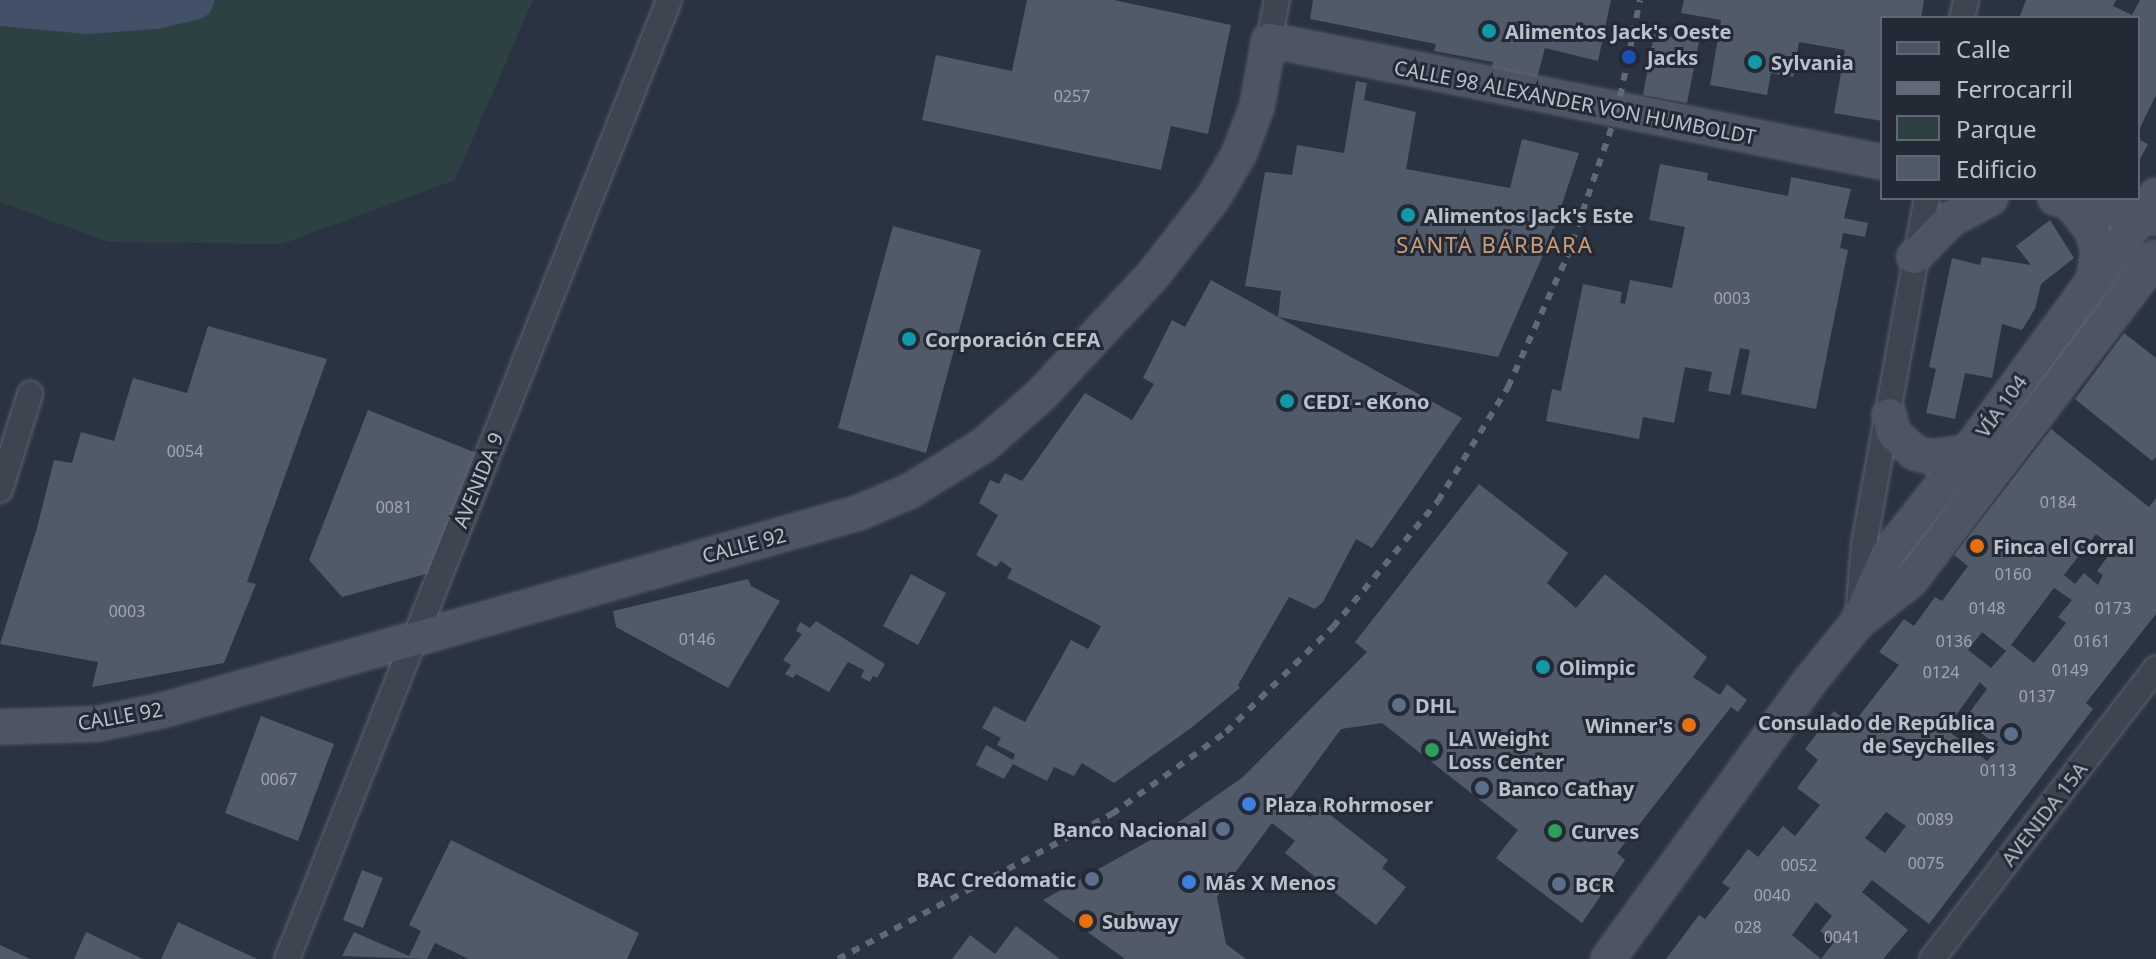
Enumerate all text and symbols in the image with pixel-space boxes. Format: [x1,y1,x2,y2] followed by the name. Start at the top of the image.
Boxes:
[1880,16,2140,200] legend
[1505,19,1731,43] place label: Alimentos Jack's Oeste
[1480,22,1498,40] marker: Alimentos Jack's Oeste
[1956,32,2011,65] text: Calle
[1647,45,1698,69] place label: Jacks
[1618,46,1640,68] marker: Jacks
[1771,50,1854,74] place label: Sylvania
[1746,53,1764,71] marker: Sylvania
[1392,55,1758,149] street label: CALLE 98 ALEXANDER VON HUMBOLDT
[1956,72,2073,105] text: Ferrocarril
[1054,86,1090,106] house number: 0257
[1956,112,2037,145] text: Parque
[1956,152,2037,185] text: Edificio
[1424,203,1634,227] place label: Alimentos Jack's Este
[1399,206,1417,224] marker: Alimentos Jack's Este
[1396,232,1594,258] district label: SANTA BÁRBARA
[1714,288,1750,308] house number: 0003
[925,327,1100,351] place label: Corporación CEFA
[900,330,918,348] marker: Corporación CEFA
[1970,370,2032,442] street label: VÍA 104
[1303,389,1429,413] place label: CEDI - eKono
[1278,392,1296,410] marker: CEDI - eKono
[448,429,508,531] street label: AVENIDA 9
[167,441,203,461] house number: 0054
[2040,492,2076,512] house number: 0184
[376,497,412,517] house number: 0081
[700,522,788,568] street label: CALLE 92
[1993,534,2134,558] place label: Finca el Corral
[1968,537,1986,555] marker: Finca el Corral
[1995,564,2031,584] house number: 0160
[1969,598,2005,618] house number: 0148
[2095,598,2131,618] house number: 0173
[109,601,145,621] house number: 0003
[679,629,715,649] house number: 0146
[1936,631,1972,651] house number: 0136
[2074,631,2110,651] house number: 0161
[1559,655,1635,679] place label: Olimpic
[1534,658,1552,676] marker: Olimpic
[2052,660,2088,680] house number: 0149
[1923,662,1959,682] house number: 0124
[2019,686,2055,706] house number: 0137
[1415,693,1456,717] place label: DHL
[1390,696,1408,714] marker: DHL
[76,697,164,735] street label: CALLE 92
[1758,710,1995,757] place label: Consulado de República de Seychelles
[1585,713,1673,737] place label: Winner's
[1680,716,1698,734] marker: Winner's
[2002,725,2020,743] marker: Consulado de República de Seychelles
[1448,726,1564,773] place label: LA Weight Loss Center
[1423,741,1441,759] marker: LA Weight Loss Center
[1996,757,2092,871] street label: AVENIDA 15A
[1980,760,2016,780] house number: 0113
[261,769,297,789] house number: 0067
[1498,776,1634,800] place label: Banco Cathay
[1473,779,1491,797] marker: Banco Cathay
[1265,792,1433,816] place label: Plaza Rohrmoser
[1240,795,1258,813] marker: Plaza Rohrmoser
[1917,809,1953,829] house number: 0089
[1053,817,1207,841] place label: Banco Nacional
[1571,819,1639,843] place label: Curves
[1214,820,1232,838] marker: Banco Nacional
[1546,822,1564,840] marker: Curves
[1908,853,1944,873] house number: 0075
[1781,855,1817,875] house number: 0052
[916,867,1076,891] place label: BAC Credomatic
[1083,870,1101,888] marker: BAC Credomatic
[1205,870,1336,894] place label: Más X Menos
[1575,872,1614,896] place label: BCR
[1180,873,1198,891] marker: Más X Menos
[1550,875,1568,893] marker: BCR
[1754,885,1790,905] house number: 0040
[1102,909,1179,933] place label: Subway
[1077,912,1095,930] marker: Subway
[1734,917,1762,937] house number: 028
[1824,927,1860,947] house number: 0041

